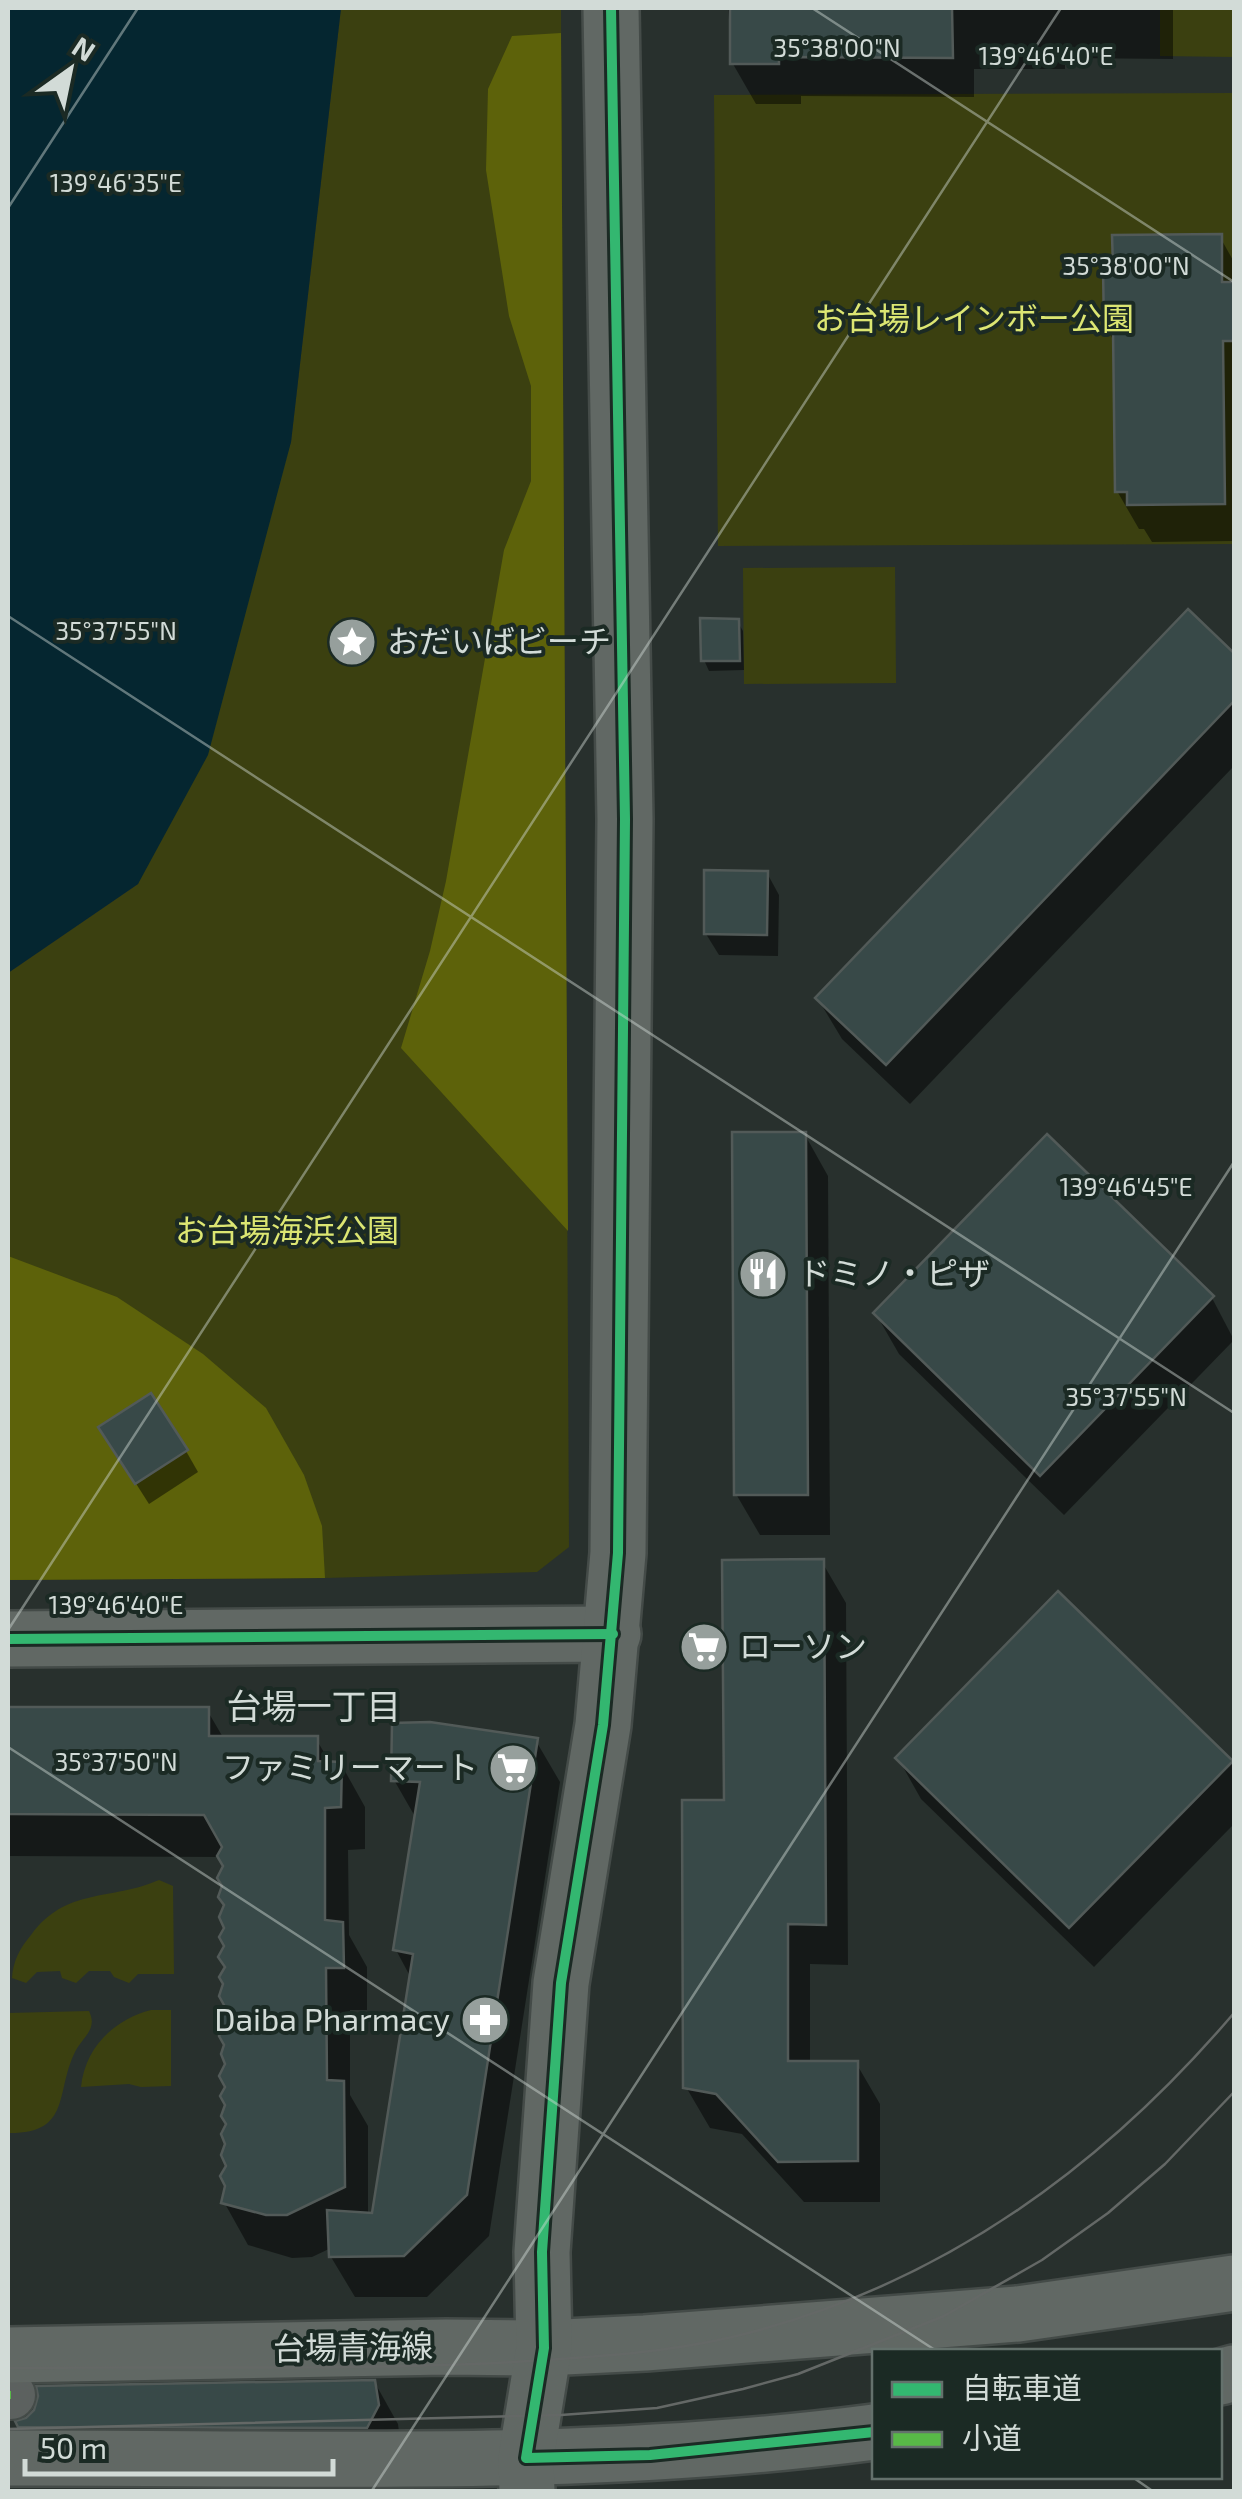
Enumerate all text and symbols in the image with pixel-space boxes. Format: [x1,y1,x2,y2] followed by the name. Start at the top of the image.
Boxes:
[20,20,120,120] north arrow
[66,28,102,68] text: N
[773,32,901,62] text: 35°38'00"N
[979,40,1113,70] text: 139°46'40"E
[50,167,182,197] text: 139°46'35"E
[1062,250,1190,280] text: 35°38'00"N
[814,298,1134,336] park label: お台場レインボー公園
[55,615,177,645] text: 35°37'55"N
[326,616,378,668] place icon: おだいばビーチ
[387,621,611,659] place label: おだいばビーチ
[1059,1171,1193,1201] text: 139°46'45"E
[175,1210,399,1248] park label: お台場海浜公園
[737,1248,789,1300] restaurant icon: ドミノ・ピザ
[798,1253,990,1291] place label: ドミノ・ピザ
[1065,1381,1187,1411] text: 35°37'55"N
[49,1589,183,1619] text: 139°46'40"E
[678,1621,730,1673] supermarket icon: ローソン
[739,1626,867,1664] place label: ローソン
[226,1684,402,1726] district label: 台場一丁目
[487,1742,539,1794] supermarket icon: ファミリーマート
[54,1746,178,1776] text: 35°37'50"N
[222,1747,478,1785] place label: ファミリーマート
[459,1994,511,2046] pharmacy icon: Daiba Pharmacy
[214,1999,450,2037] place label: Daiba Pharmacy
[273,2326,433,2366] street label: 台場青海線
[872,2349,1222,2479] legend
[962,2369,1082,2405] text: 自転車道
[25,2414,332,2476] scale bar
[962,2419,1022,2455] text: 小道
[40,2429,107,2465] text: 50 m

